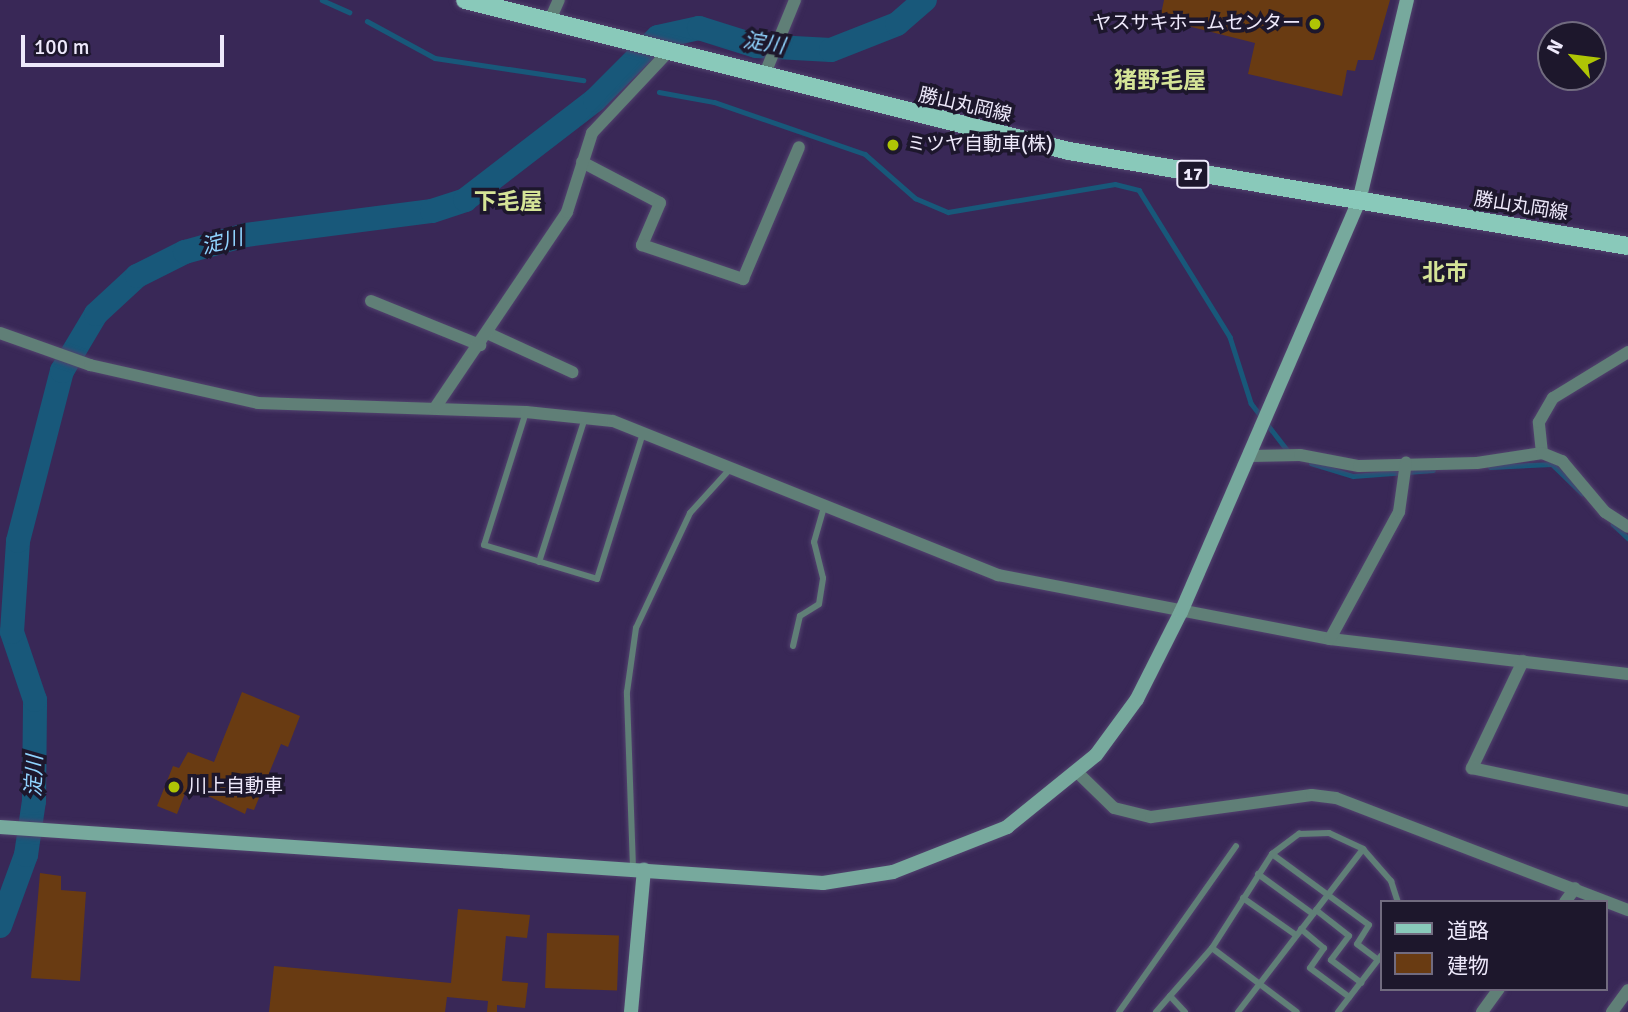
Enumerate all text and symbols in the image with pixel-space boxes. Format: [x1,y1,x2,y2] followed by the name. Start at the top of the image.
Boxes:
[1092,13,1301,35] place label: ヤスサキホームセンター
[1307,16,1323,32] marker: ヤスサキホームセンター
[24,21,228,65] scale bar
[1537,21,1607,91] north arrow
[741,27,787,59] water label: 淀川
[34,34,89,60] text: 100 m
[1542,36,1569,59] text: N
[1114,67,1206,95] district label: 猪野毛屋
[916,84,1014,128] street label: 勝山丸岡線
[907,134,1053,156] place label: ミツヤ自動車(株)
[885,137,901,153] marker: ミツヤ自動車(株)
[1176,160,1210,188] road number: 17
[474,188,542,216] district label: 下毛屋
[1472,188,1570,226] street label: 勝山丸岡線
[199,225,245,259] water label: 淀川
[1422,259,1468,287] district label: 北市
[21,755,47,797] water label: 淀川
[188,776,283,798] place label: 川上自動車
[166,779,182,795] marker: 川上自動車
[1380,900,1607,991] legend
[1447,918,1489,944] text: 道路
[1447,953,1489,979] text: 建物

